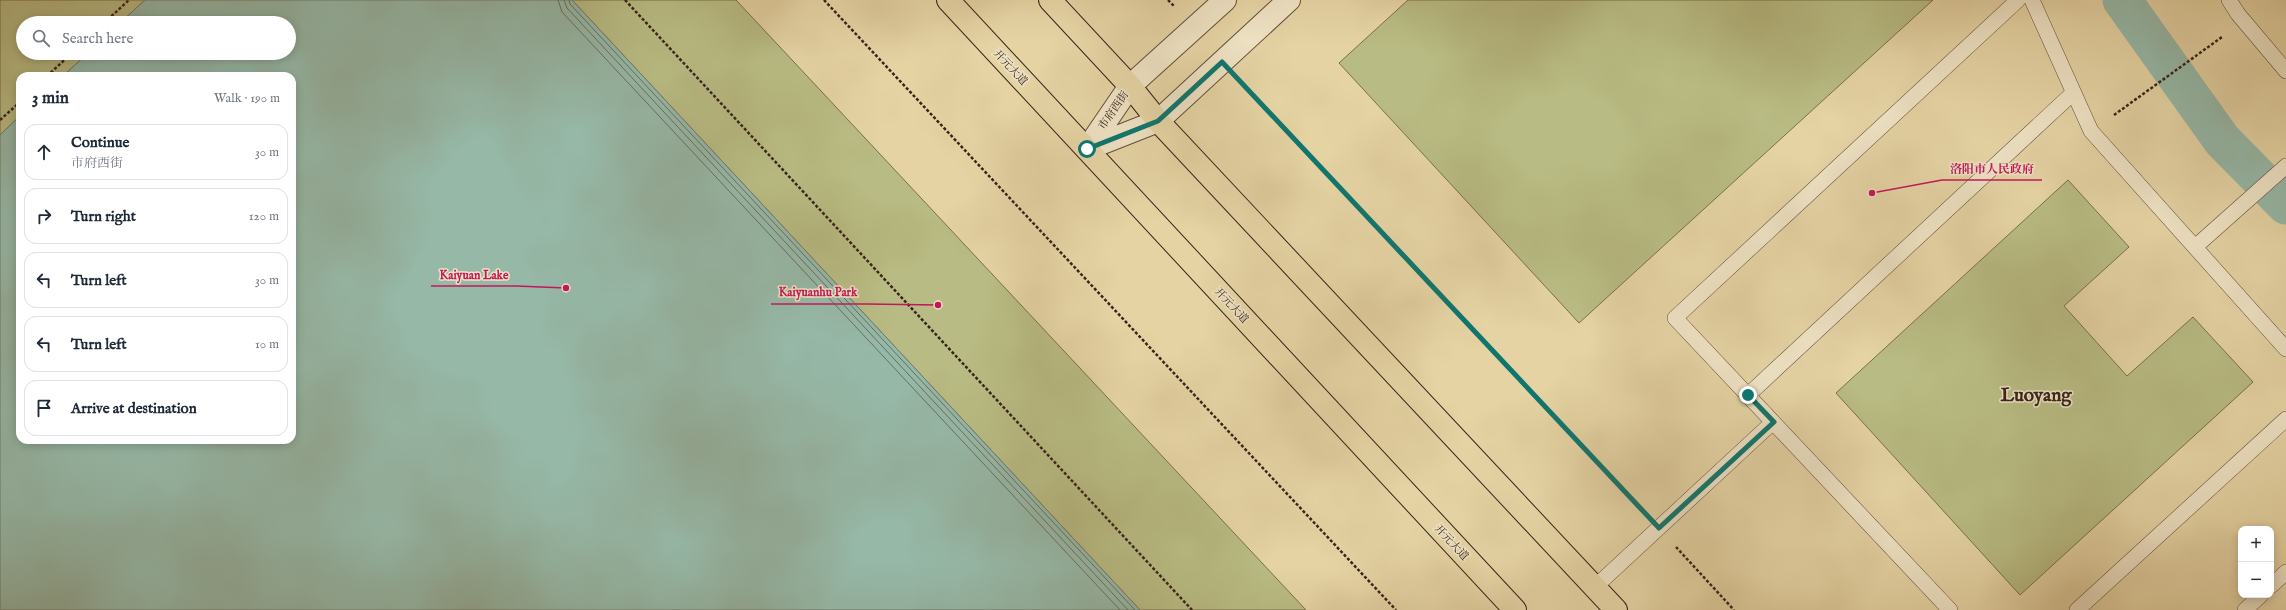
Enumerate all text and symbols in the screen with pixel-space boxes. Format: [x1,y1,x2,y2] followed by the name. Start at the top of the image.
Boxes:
[16,16,296,60] search box
[30,27,52,49] icon: search
[62,29,133,48] text: Search here
[990,47,1030,89] street label: 开元大道
[32,88,69,109] text: 3 min
[1095,89,1132,133] street label: 市府西街
[214,90,280,107] text: Walk · 190 m
[71,133,129,152] text: Continue
[1078,140,1096,158] route start
[33,141,55,163] icon: ahead
[255,144,279,161] text: 30 m
[71,155,123,172] text: 市府西街
[1942,156,2042,180] callout: 洛阳市人民政府
[1950,162,2034,177] text: 洛阳市人民政府
[33,205,55,227] icon: right
[71,207,136,226] text: Turn right
[249,208,279,225] text: 120 m
[431,262,516,286] callout: Kaiyuan Lake
[440,268,509,284] text: Kaiyuan Lake
[33,269,55,291] icon: left
[71,271,127,290] text: Turn left
[255,272,279,289] text: 30 m
[771,280,866,304] callout: Kaiyuanhu Park
[779,285,858,301] text: Kaiyuanhu Park
[1211,285,1251,327] street label: 开元大道
[33,333,55,355] icon: left
[71,335,127,354] text: Turn left
[255,336,279,353] text: 10 m
[2000,384,2072,408] district label: Luoyang
[1739,386,1757,404] route end
[33,397,55,419] icon: arrive
[71,399,197,418] text: Arrive at destination
[1431,522,1471,564] street label: 开元大道
[2238,526,2274,598] map controls
[2238,526,2274,562] button: +
[2238,562,2274,598] button: −

